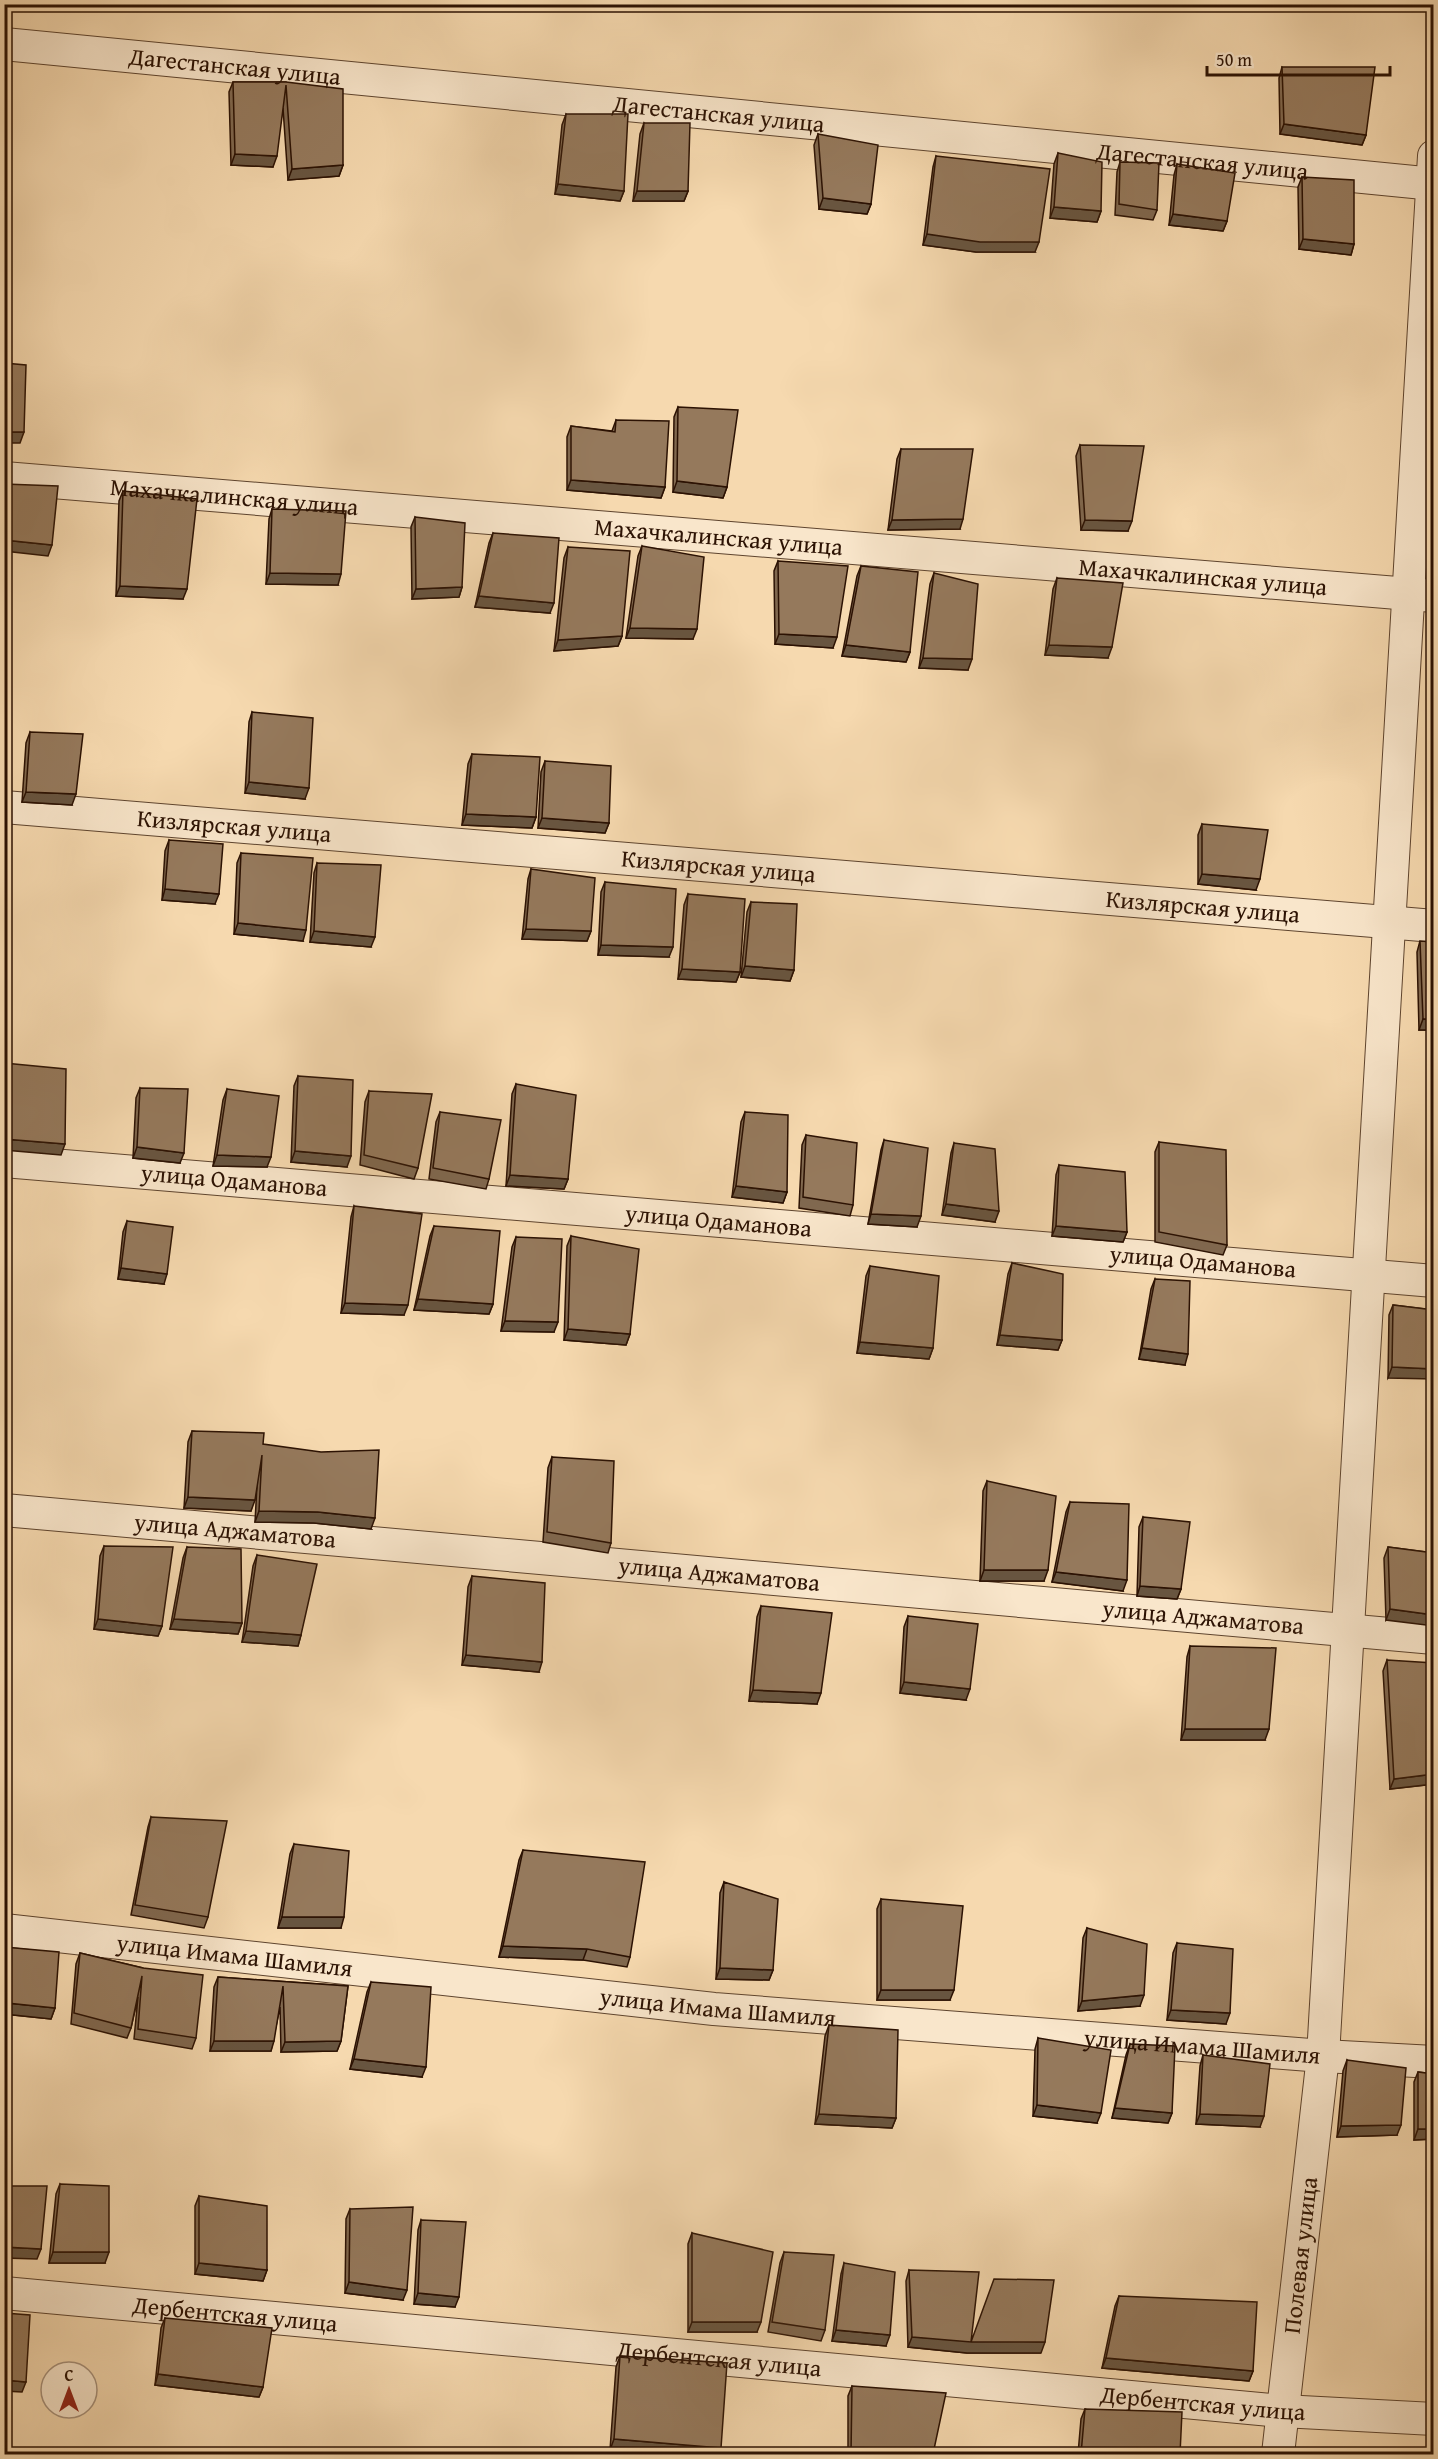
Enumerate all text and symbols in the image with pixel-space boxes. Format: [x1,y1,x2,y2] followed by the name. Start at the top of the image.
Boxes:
[126,38,343,94] street label: Дагестанская улица
[1207,39,1390,77] scale bar
[1216,46,1252,73] text: 50 m
[610,86,827,141] street label: Дагестанская улица
[1094,133,1310,189] street label: Дагестанская улица
[109,469,360,524] street label: Махачкалинская улица
[593,509,845,564] street label: Махачкалинская улица
[1077,549,1329,604] street label: Махачкалинская улица
[136,800,333,851] street label: Кизлярская улица
[620,840,818,892] street label: Кизлярская улица
[1104,881,1302,932] street label: Кизлярская улица
[139,1154,329,1205] street label: улица Одаманова
[623,1195,814,1246] street label: улица Одаманова
[1107,1236,1298,1286] street label: улица Одаманова
[132,1504,338,1557] street label: улица Аджаматова
[616,1547,822,1600] street label: улица Аджаматова
[1100,1590,1306,1643] street label: улица Аджаматова
[114,1925,354,1986] street label: улица Имама Шамиля
[597,1978,837,2035] street label: улица Имама Шамиля
[1082,2020,1322,2073] street label: улица Имама Шамиля
[1274,2174,1326,2335] street label: Полевая улица
[130,2287,340,2341] street label: Дербентская улица
[614,2332,824,2385] street label: Дербентская улица
[39,2360,99,2420] north arrow
[64,2363,74,2387] text: С
[1098,2376,1307,2429] street label: Дербентская улица

